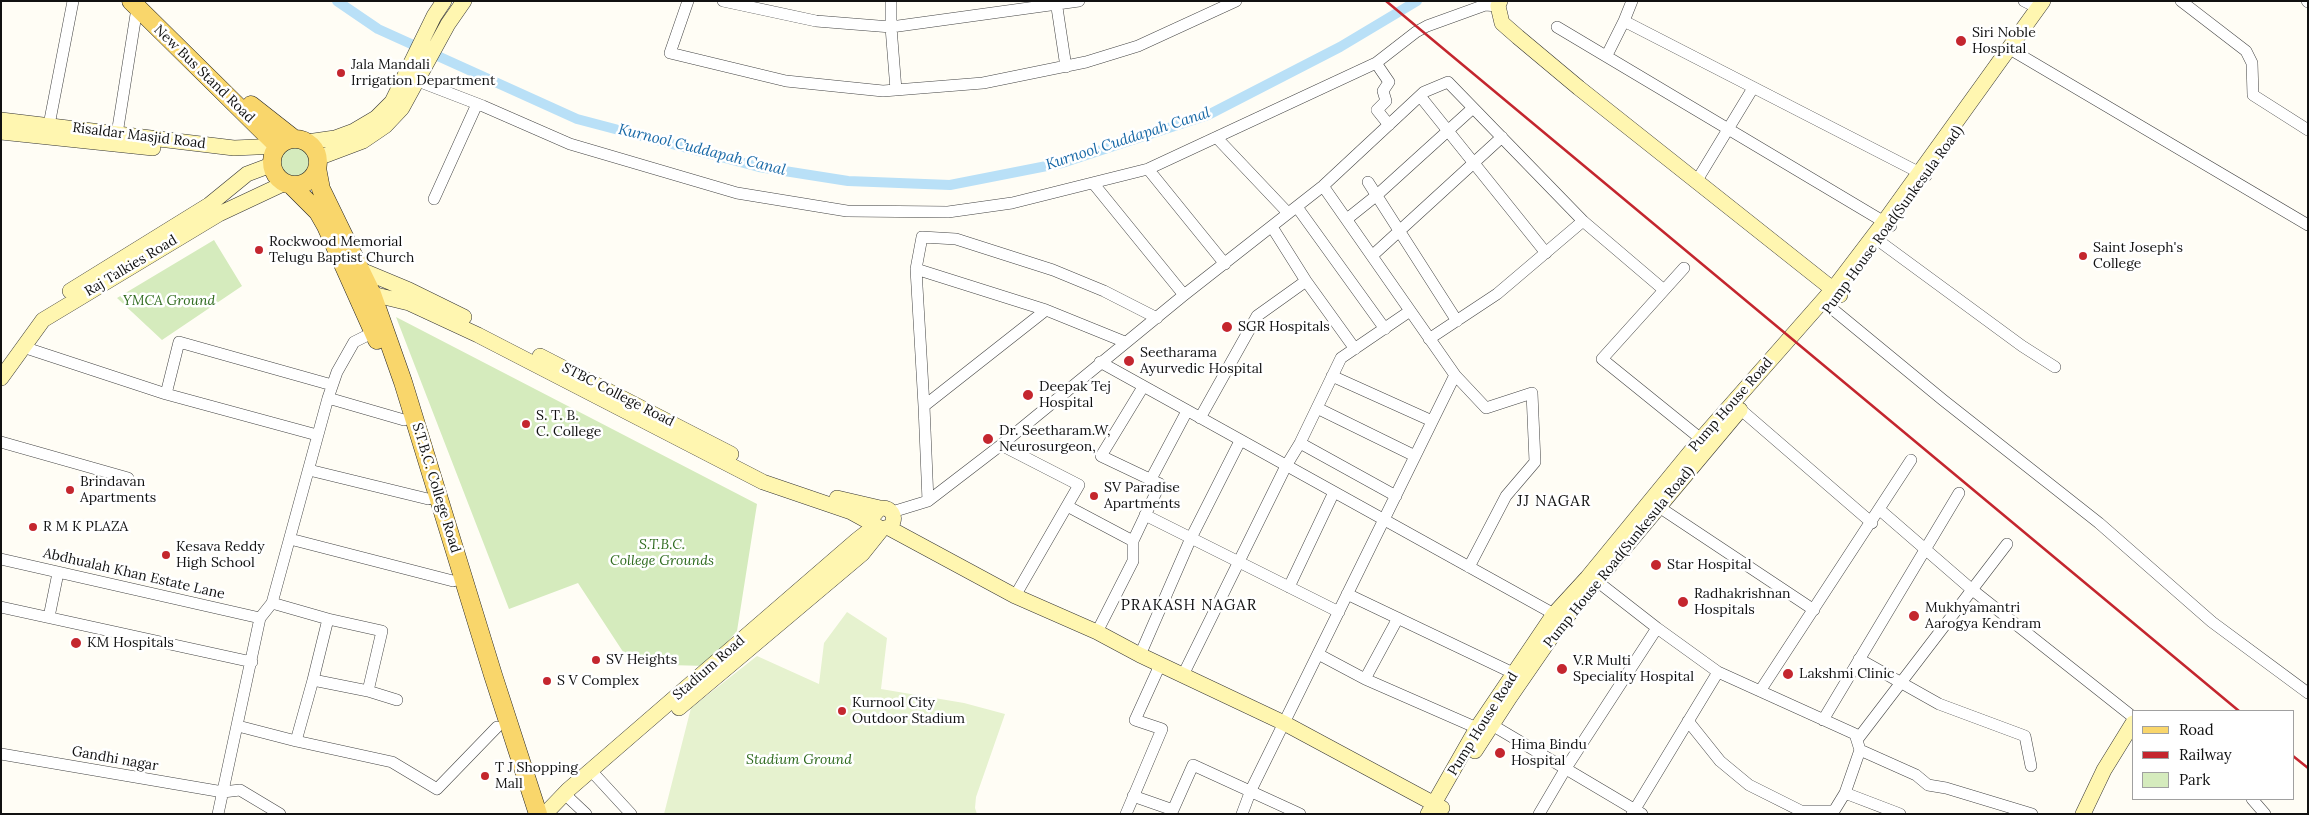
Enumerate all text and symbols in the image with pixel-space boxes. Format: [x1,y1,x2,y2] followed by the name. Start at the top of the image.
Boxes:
[150,22,258,126] street label: New Bus Stand Road
[1972,25,2036,58] place label: Siri Noble Hospital
[1954,34,1968,48] marker: Siri Noble Hospital
[351,57,495,90] place label: Jala Mandali Irrigation Department
[335,67,347,79] marker: Jala Mandali Irrigation Department
[1044,104,1212,174] water label: Kurnool Cuddapah Canal
[71,119,207,153] street label: Risaldar Masjid Road
[616,120,788,180] water label: Kurnool Cuddapah Canal
[1819,122,1967,318] street label: Pump House Road(Sunkesula Road)
[82,232,180,300] street label: Raj Talkies Road
[269,234,414,266] place label: Rockwood Memorial Telugu Baptist Church
[2093,240,2183,272] place label: Saint Joseph's College
[253,244,265,256] marker: Rockwood Memorial Telugu Baptist Church
[2077,250,2089,262] marker: Saint Joseph's College
[123,293,215,309] park label: YMCA Ground
[1238,319,1330,335] place label: SGR Hospitals
[1220,320,1234,334] marker: SGR Hospitals
[1140,345,1263,378] place label: Seetharama Ayurvedic Hospital
[1122,354,1136,368] marker: Seetharama Ayurvedic Hospital
[1686,355,1776,455] street label: Pump House Road
[559,359,677,431] street label: STBC College Road
[1039,379,1111,412] place label: Deepak Tej Hospital
[1021,388,1035,402] marker: Deepak Tej Hospital
[536,408,601,441] place label: S. T. B. C. College
[520,418,532,430] marker: S. T. B. C. College
[408,421,464,555] street label: S.T.B.C. College Road
[999,423,1111,456] place label: Dr. Seetharam.W, Neurosurgeon,
[981,432,995,446] marker: Dr. Seetharam.W, Neurosurgeon,
[1540,463,1698,651] street label: Pump House Road(Sunkesula Road)
[80,474,156,507] place label: Brindavan Apartments
[1104,480,1180,512] place label: SV Paradise Apartments
[64,484,76,496] marker: Brindavan Apartments
[1088,490,1100,502] marker: SV Paradise Apartments
[1516,493,1592,511] district label: JJ NAGAR
[43,519,128,535] place label: R M K PLAZA
[27,521,39,533] marker: R M K PLAZA
[610,537,714,570] park label: S.T.B.C. College Grounds
[176,539,265,572] place label: Kesava Reddy High School
[42,545,226,603] street label: Abdhualah Khan Estate Lane
[160,549,172,561] marker: Kesava Reddy High School
[1667,557,1752,573] place label: Star Hospital
[1649,558,1663,572] marker: Star Hospital
[1694,586,1791,618] place label: Radhakrishnan Hospitals
[1676,595,1690,609] marker: Radhakrishnan Hospitals
[1119,597,1259,615] district label: PRAKASH NAGAR
[1925,600,2041,632] place label: Mukhyamantri Aarogya Kendram
[1907,609,1921,623] marker: Mukhyamantri Aarogya Kendram
[670,632,748,704] street label: Stadium Road
[87,635,174,651] place label: KM Hospitals
[69,636,83,650] marker: KM Hospitals
[606,652,677,668] place label: SV Heights
[1573,653,1694,686] place label: V.R Multi Speciality Hospital
[590,654,602,666] marker: SV Heights
[1555,662,1569,676] marker: V.R Multi Speciality Hospital
[1799,666,1895,682] place label: Lakshmi Clinic
[1781,667,1795,681] marker: Lakshmi Clinic
[1444,669,1522,779] street label: Pump House Road
[557,673,639,689] place label: S V Complex
[541,675,553,687] marker: S V Complex
[852,695,965,728] place label: Kurnool City Outdoor Stadium
[836,705,848,717] marker: Kurnool City Outdoor Stadium
[2132,710,2294,800] legend
[2179,720,2214,739] text: Road
[1511,737,1587,770] place label: Hima Bindu Hospital
[70,743,160,775] street label: Gandhi nagar
[2179,745,2232,764] text: Railway
[1493,746,1507,760] marker: Hima Bindu Hospital
[746,752,852,768] park label: Stadium Ground
[495,760,578,792] place label: T J Shopping Mall
[479,770,491,782] marker: T J Shopping Mall
[2179,770,2210,789] text: Park

